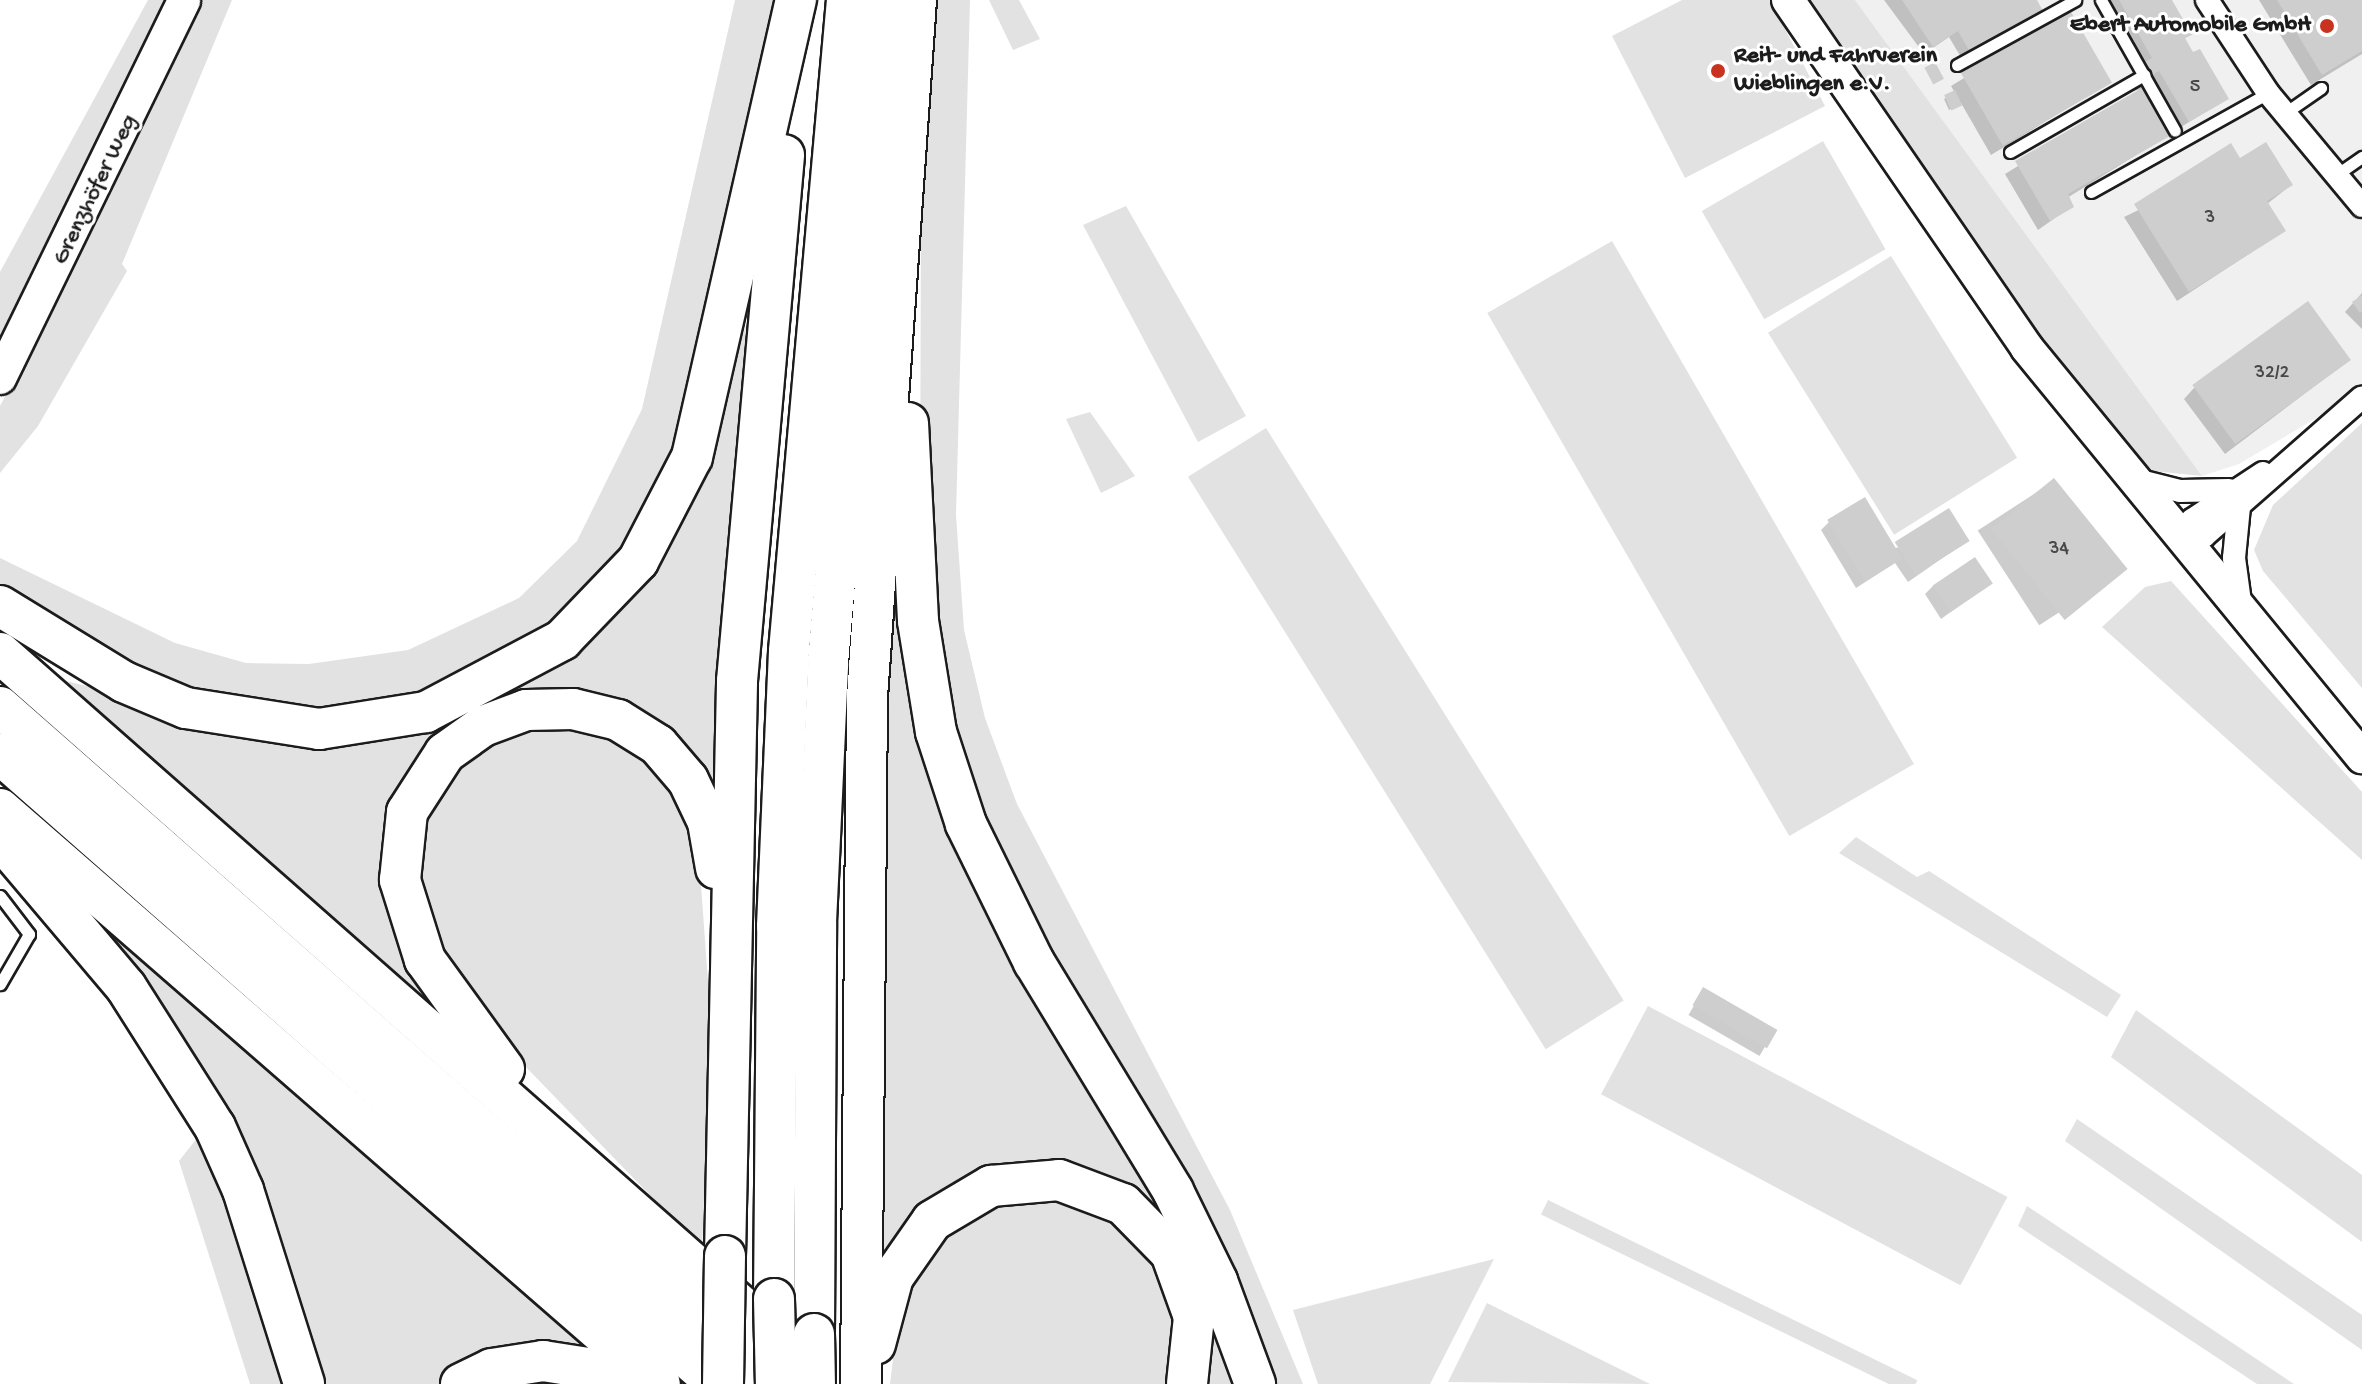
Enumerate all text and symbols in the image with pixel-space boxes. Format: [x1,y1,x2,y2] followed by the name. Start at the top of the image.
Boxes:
[2070,12,2311,40] place label: Ebert Automobile GmbH
[2318,17,2336,35] marker: Ebert Automobile GmbH
[1734,43,1937,99] place label: Reit- und Fahrverein Wieblingen e.V.
[1709,62,1727,80] marker: Reit- und Fahrverein Wieblingen e.V.
[2190,75,2200,99] house number: 5
[47,110,145,270] street label: Grenzhöfer Weg
[2205,206,2215,230] house number: 3
[2255,361,2289,385] house number: 32/2
[2049,537,2069,561] house number: 34

